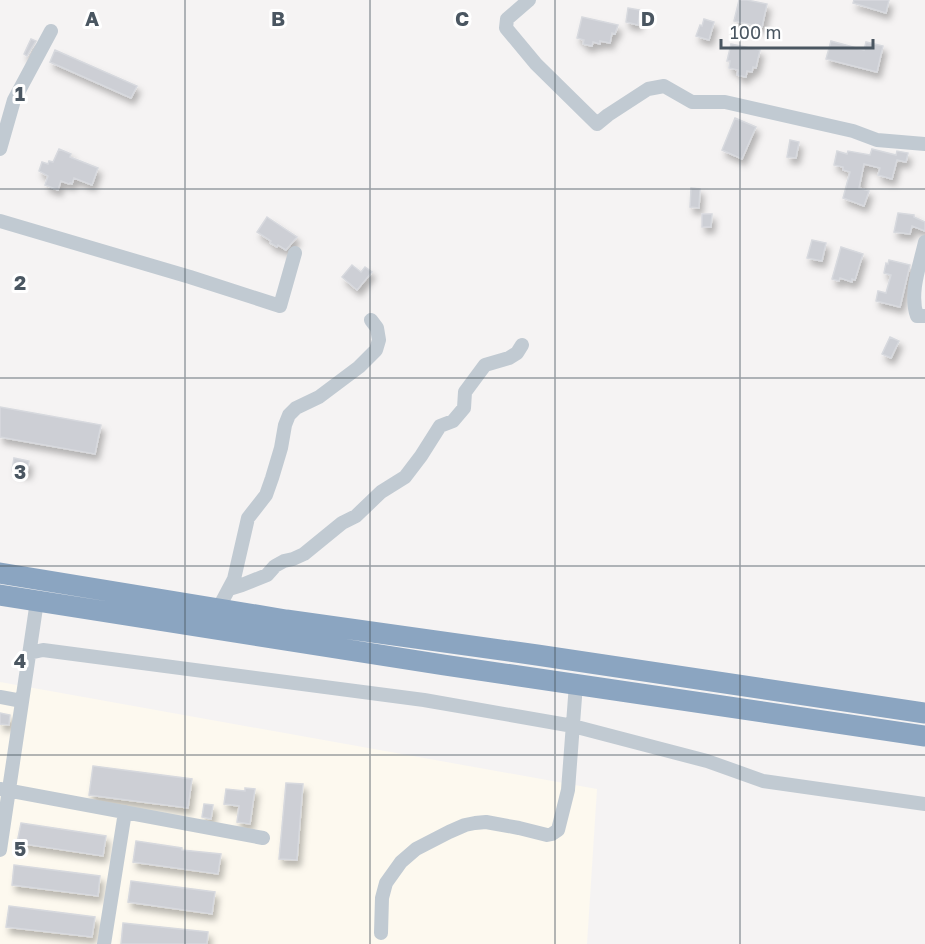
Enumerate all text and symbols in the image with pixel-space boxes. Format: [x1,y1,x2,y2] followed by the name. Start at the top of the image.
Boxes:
[85,6,99,30] text: A
[271,6,285,30] text: B
[455,6,469,30] text: C
[641,6,655,30] text: D
[721,12,872,50] scale bar
[730,21,781,43] text: 100 m
[15,81,25,105] text: 1
[14,270,26,294] text: 2
[14,459,26,483] text: 3
[14,648,26,672] text: 4
[14,836,26,860] text: 5

